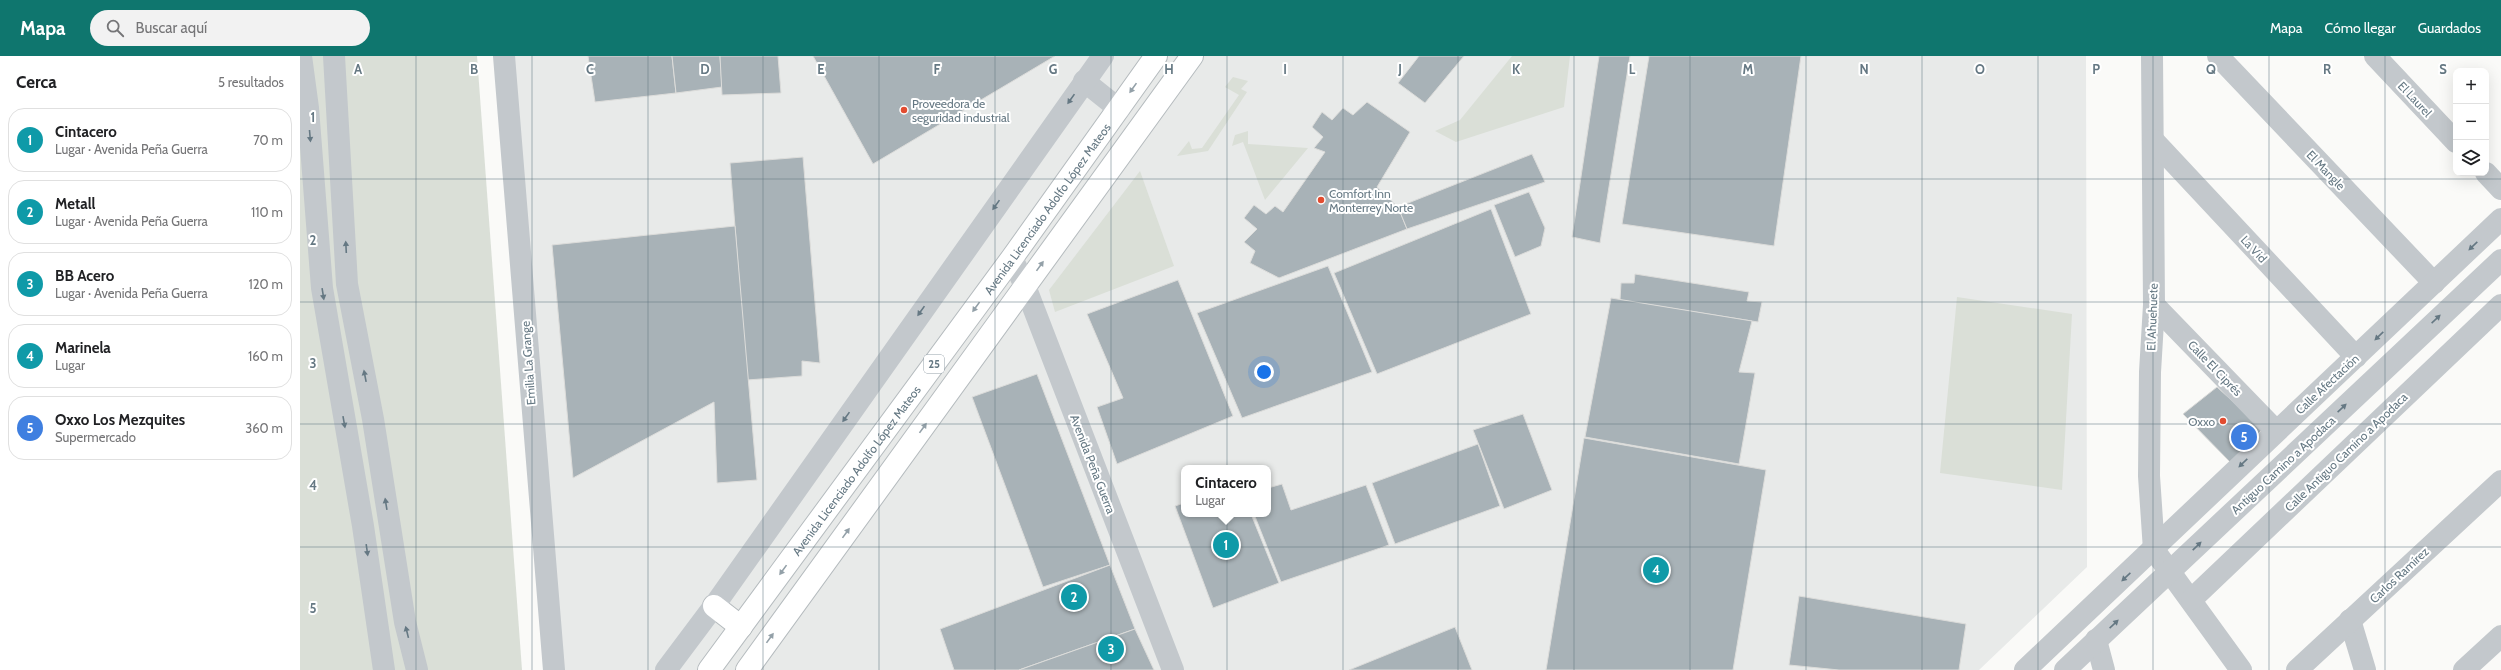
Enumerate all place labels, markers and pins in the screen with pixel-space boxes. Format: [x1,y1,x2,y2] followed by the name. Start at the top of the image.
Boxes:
[912,96,1010,125] place label: Proveedora de seguridad industrial
[899,105,909,115] marker: Proveedora de seguridad industrial
[1329,186,1413,215] place label: Comfort Inn Monterrey Norte
[1316,195,1326,205] marker: Comfort Inn Monterrey Norte
[2188,414,2215,429] place label: Oxxo
[2218,416,2228,426] marker: Oxxo
[2231,422,2257,452] pin: 5
[1213,530,1239,560] pin: 1
[1643,555,1669,585] pin: 4
[1061,582,1087,612] pin: 2
[1098,634,1124,664] pin: 3

